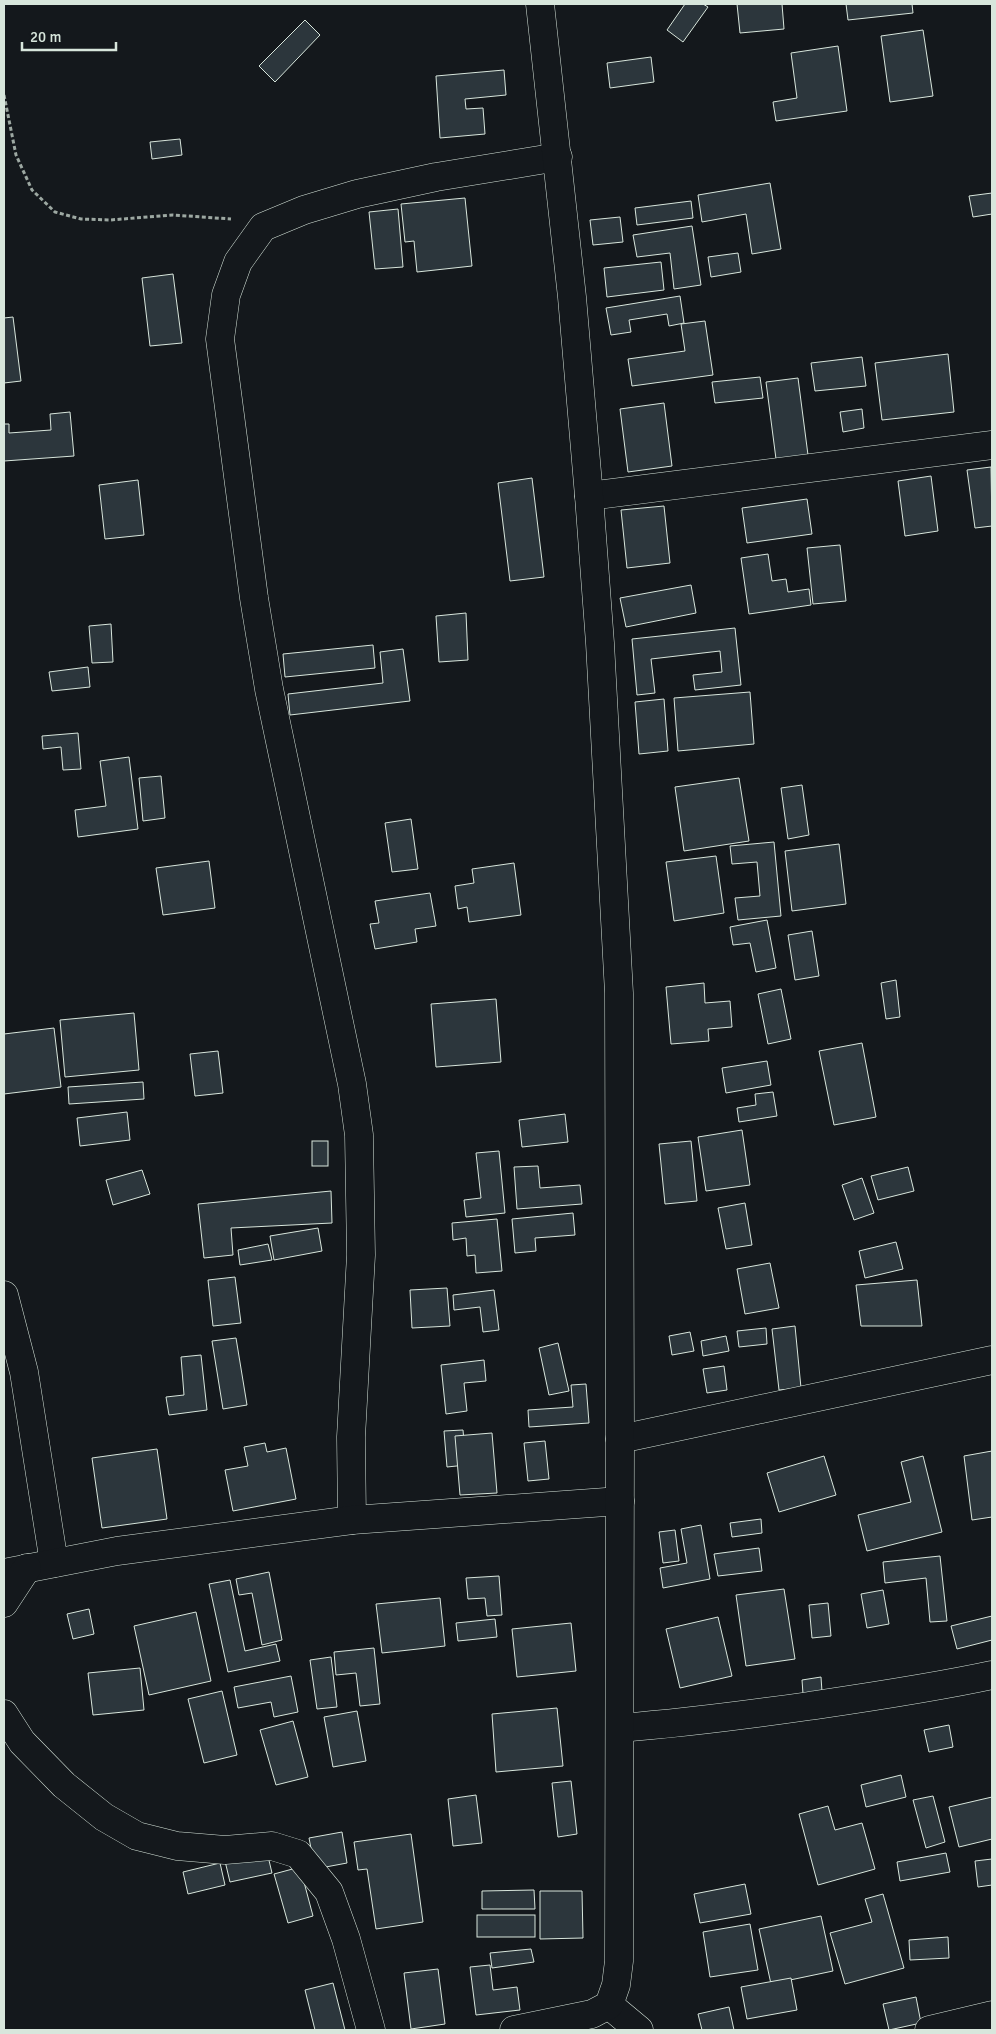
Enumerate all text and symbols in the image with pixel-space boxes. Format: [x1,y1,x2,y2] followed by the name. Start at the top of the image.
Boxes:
[22,20,116,52] scale bar
[30,28,61,46] text: 20 m

